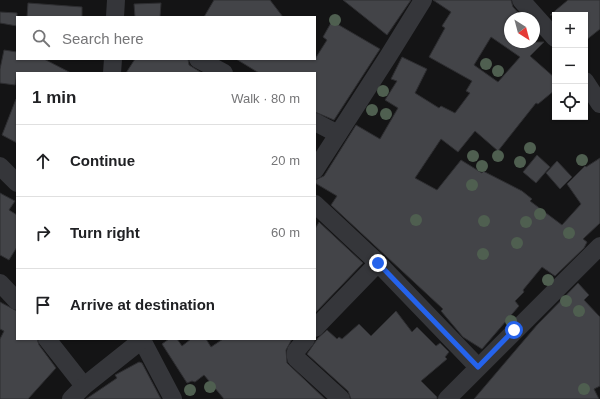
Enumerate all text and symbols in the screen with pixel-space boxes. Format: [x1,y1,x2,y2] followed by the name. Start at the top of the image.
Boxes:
[504,12,540,48] north arrow
[552,12,588,120] map controls
[552,12,588,48] button: +
[16,16,316,60] search box
[30,27,52,49] icon: search
[62,30,144,47] text: Search here
[552,48,588,84] button: −
[552,84,588,120] button: locate
[32,88,76,107] text: 1 min
[231,91,300,106] text: Walk · 80 m
[32,150,54,172] icon: ahead
[70,152,135,169] text: Continue
[271,153,300,168] text: 20 m
[32,222,54,244] icon: right
[70,224,140,241] text: Turn right
[271,225,300,240] text: 60 m
[369,254,387,272] route end
[32,294,54,316] icon: arrive
[70,296,215,313] text: Arrive at destination
[505,321,523,339] route start

